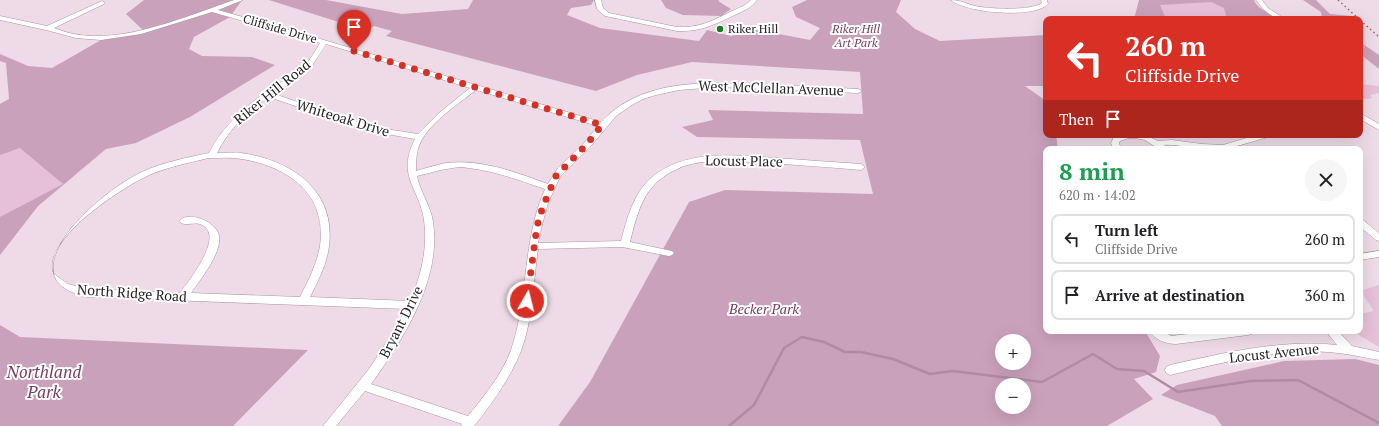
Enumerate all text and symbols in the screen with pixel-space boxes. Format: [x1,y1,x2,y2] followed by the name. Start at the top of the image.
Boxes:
[337,10,371,51] pin
[241,11,319,46] street label: Cliffside Drive
[343,16,365,38] icon: arrive
[728,21,779,36] place label: Riker Hill
[831,21,881,50] park label: Riker Hill Art Park
[715,24,725,34] marker: Riker Hill
[1125,27,1206,64] text: 260 m
[1059,32,1111,84] icon: left
[229,55,314,128] street label: Riker Hill Road
[1125,63,1239,87] text: Cliffside Drive
[698,75,844,100] street label: West McClellan Avenue
[294,94,392,141] street label: Whiteoak Drive
[1102,108,1124,130] icon: arrive
[1059,109,1094,129] text: Then
[705,150,783,171] street label: Locust Place
[1059,155,1125,187] text: 8 min
[1305,159,1347,201] button: close
[1059,186,1136,204] text: 620 m · 14:02
[1095,220,1159,240] text: Turn left
[1061,228,1083,250] icon: left
[1304,229,1345,249] text: 260 m
[1095,240,1178,258] text: Cliffside Drive
[76,279,188,306] street label: North Ridge Road
[506,280,548,322] position arrow
[374,282,427,361] street label: Bryant Drive
[1061,284,1083,306] icon: arrive
[1095,285,1245,305] text: Arrive at destination
[1304,285,1345,305] text: 360 m
[728,299,799,318] park label: Becker Park
[995,334,1031,414] map controls
[995,334,1031,370] button: +
[1228,338,1320,367] street label: Locust Avenue
[6,360,82,403] park label: Northland Park
[995,378,1031,414] button: −

